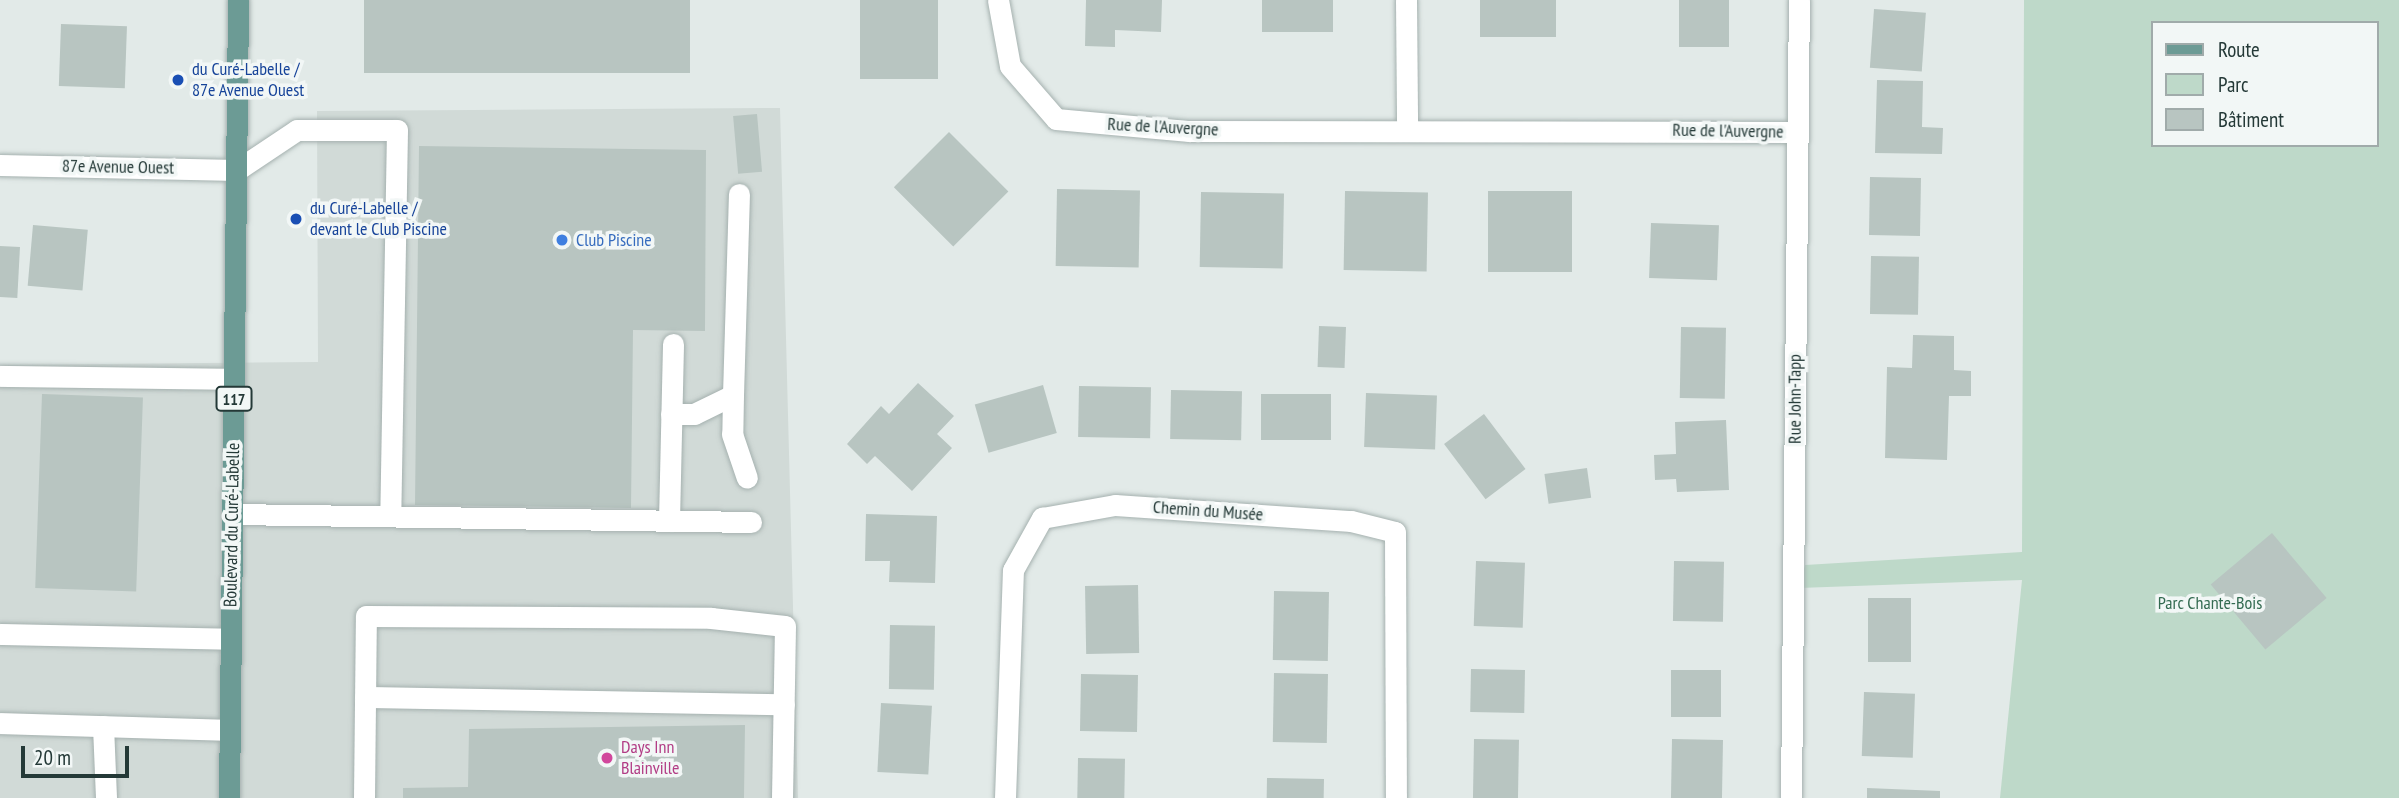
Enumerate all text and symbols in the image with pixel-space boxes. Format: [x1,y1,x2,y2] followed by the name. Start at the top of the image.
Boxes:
[2150,21,2378,147] legend
[2218,36,2260,63] text: Route
[192,59,305,102] place label: du Curé-Labelle / 87e Avenue Ouest
[2218,71,2249,98] text: Parc
[170,72,186,88] marker: du Curé-Labelle / 87e Avenue Ouest
[2218,106,2284,133] text: Bâtiment
[1107,113,1219,141] street label: Rue de l'Auvergne
[1672,119,1784,143] street label: Rue de l'Auvergne
[61,155,175,179] street label: 87e Avenue Ouest
[310,198,447,241] place label: du Curé-Labelle / devant le Club Piscine
[288,211,304,227] marker: du Curé-Labelle / devant le Club Piscine
[576,229,652,251] place label: Club Piscine
[554,232,570,248] marker: Club Piscine
[1784,354,1806,444] street label: Rue John-Tapp
[215,386,253,412] road number: 117
[220,443,244,607] street label: Boulevard du Curé-Labelle
[1152,496,1264,526] street label: Chemin du Musée
[2158,592,2262,614] park label: Parc Chante-Bois
[24,732,133,776] scale bar
[621,737,679,780] place label: Days Inn Blainville
[34,744,71,771] text: 20 m
[599,750,615,766] marker: Days Inn Blainville

